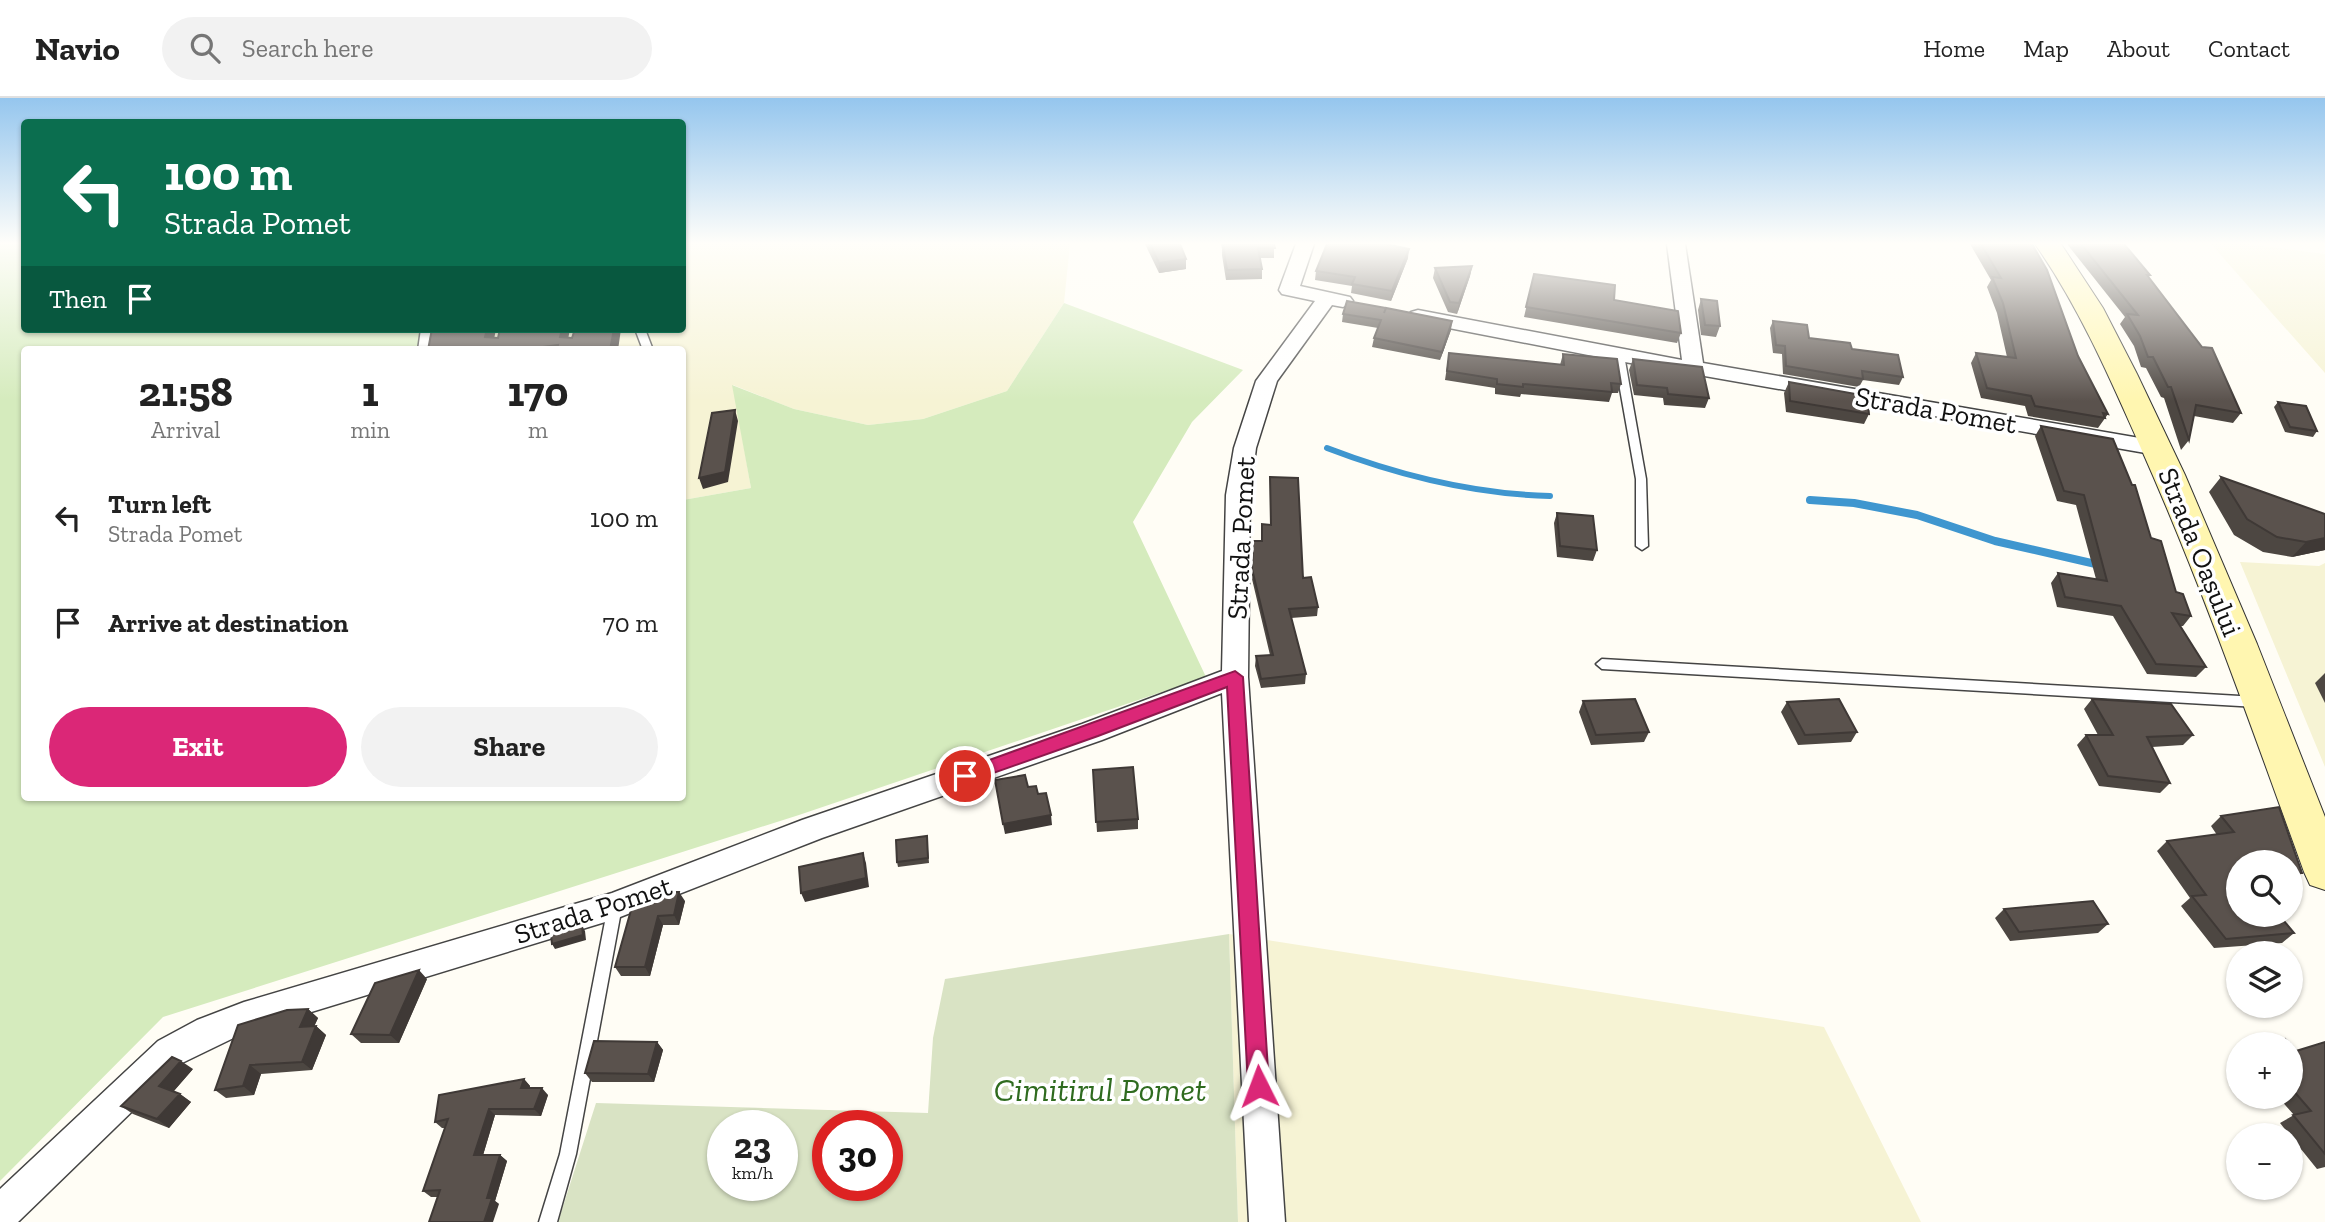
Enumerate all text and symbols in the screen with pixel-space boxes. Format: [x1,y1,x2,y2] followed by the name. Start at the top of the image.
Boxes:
[162,17,652,80] search box
[35,29,120,68] text: Navio
[186,29,224,67] icon: search
[242,32,374,64] text: Search here
[1923,34,1985,63] text: Home
[2023,34,2069,63] text: Map
[2107,34,2170,63] text: About
[2208,34,2290,63] text: Contact
[164,144,292,203] text: 100 m
[49,147,140,238] icon: left
[164,204,351,242] text: Strada Pomet
[121,280,159,318] icon: arrive
[49,283,107,315] text: Then
[138,366,233,417] text: 21:58
[362,366,379,417] text: 1
[507,366,569,417] text: 170
[1853,380,2020,441] street label: Strada Pomet
[151,416,220,444] text: Arrival
[350,416,390,444] text: min
[528,416,548,444] text: m
[1220,455,1262,620] street label: Strada Pomet
[2151,463,2249,641] street label: Strada Oașului
[108,488,211,520] text: Turn left
[49,499,87,537] icon: left
[590,502,658,534] text: 100 m
[108,520,242,548] text: Strada Pomet
[49,604,87,642] icon: arrive
[108,607,348,639] text: Arrive at destination
[602,607,658,639] text: 70 m
[49,707,347,787] button: Exit
[361,707,658,787] button: Share
[935,746,995,806] pin
[946,757,984,795] icon: arrive
[2226,850,2303,1200] map controls
[2226,850,2303,927] button: search
[510,869,676,951] street label: Strada Pomet
[2226,941,2303,1018] button: layers
[2226,1032,2303,1109] button: +
[1222,1049,1296,1123] position arrow
[994,1070,1206,1109] park label: Cimitirul Pomet
[812,1110,903,1201] speed limit sign: 30
[2226,1123,2303,1200] button: −
[734,1125,771,1167] text: 23
[732,1162,773,1184] text: km/h

